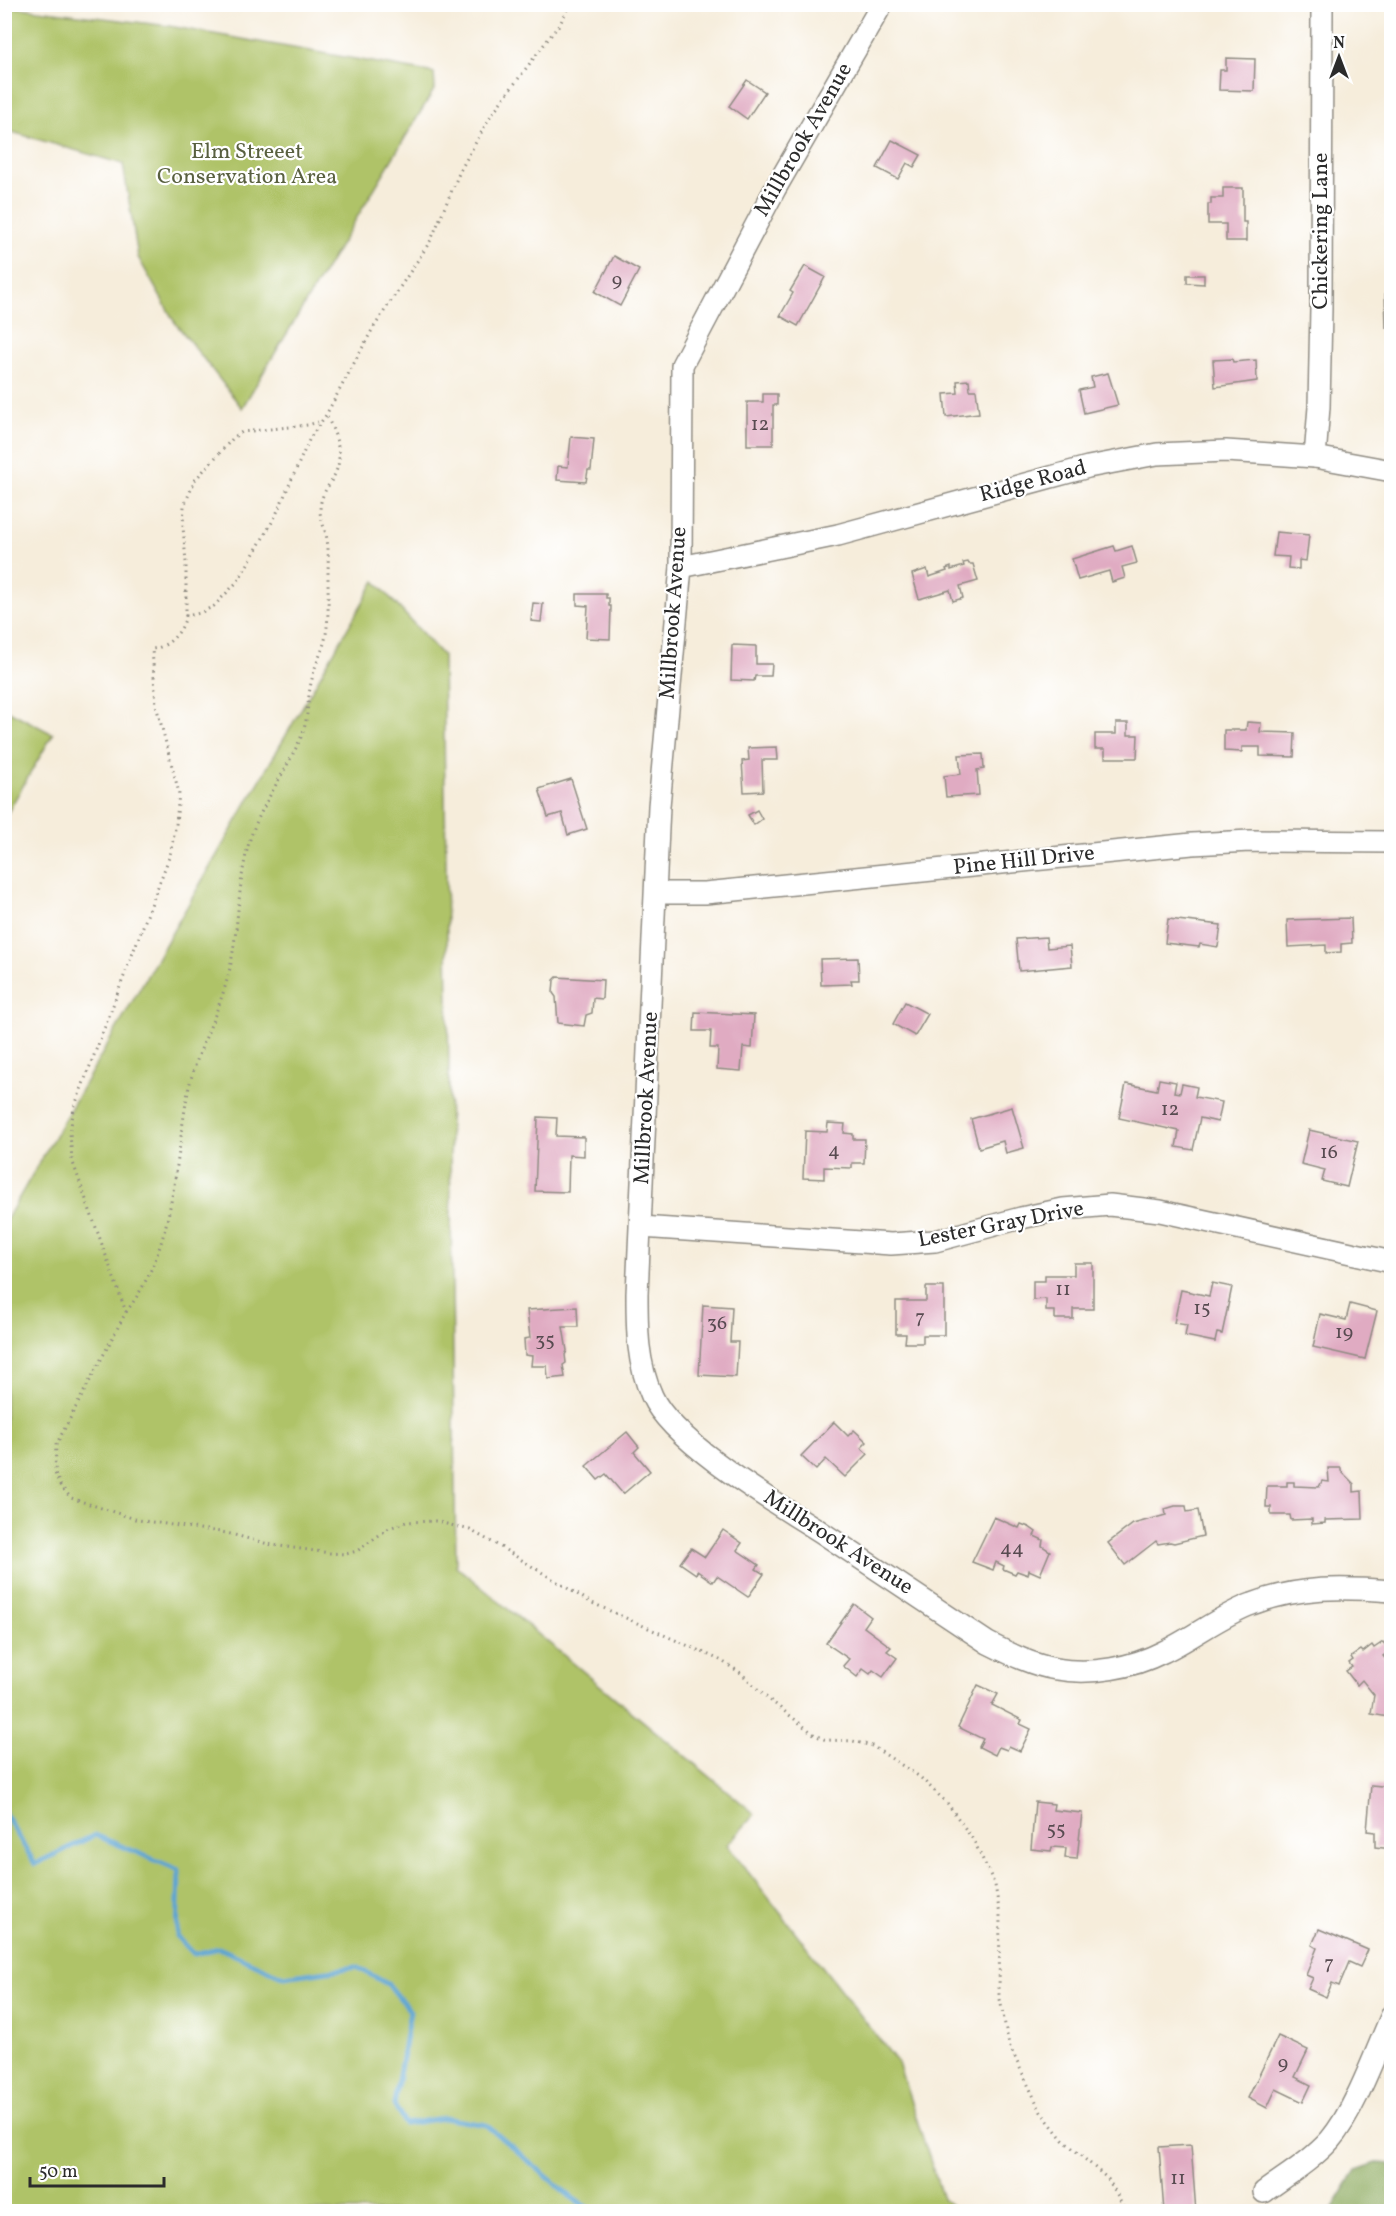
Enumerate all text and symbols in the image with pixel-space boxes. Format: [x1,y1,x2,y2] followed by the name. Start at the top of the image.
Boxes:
[1309,27,1369,87] north arrow
[1333,33,1345,55] text: N
[747,57,861,223] street label: Millbrook Avenue
[157,137,337,193] park label: Elm Streeet Conservation Area
[1306,153,1337,309] street label: Chickering Lane
[612,267,622,295] house number: 9
[751,411,769,439] house number: 12
[976,453,1090,511] street label: Ridge Road
[653,526,695,700] street label: Millbrook Avenue
[952,838,1096,884] street label: Pine Hill Drive
[627,1011,667,1185] street label: Millbrook Avenue
[1161,1096,1179,1124] house number: 12
[828,1137,840,1165] house number: 4
[1320,1139,1338,1167] house number: 16
[915,1194,1087,1256] street label: Lester Gray Drive
[1055,1276,1071,1304] house number: 11
[1193,1295,1211,1323] house number: 15
[915,1304,925,1332] house number: 7
[707,1310,727,1338] house number: 36
[1335,1319,1353,1347] house number: 19
[535,1327,555,1355] house number: 35
[757,1483,919,1603] street label: Millbrook Avenue
[1000,1535,1024,1563] house number: 44
[1046,1816,1066,1844] house number: 55
[1324,1950,1334,1978] house number: 7
[1278,2050,1288,2078] house number: 9
[30,2150,164,2188] scale bar
[39,2160,78,2185] text: 50 m
[1170,2165,1186,2193] house number: 11

